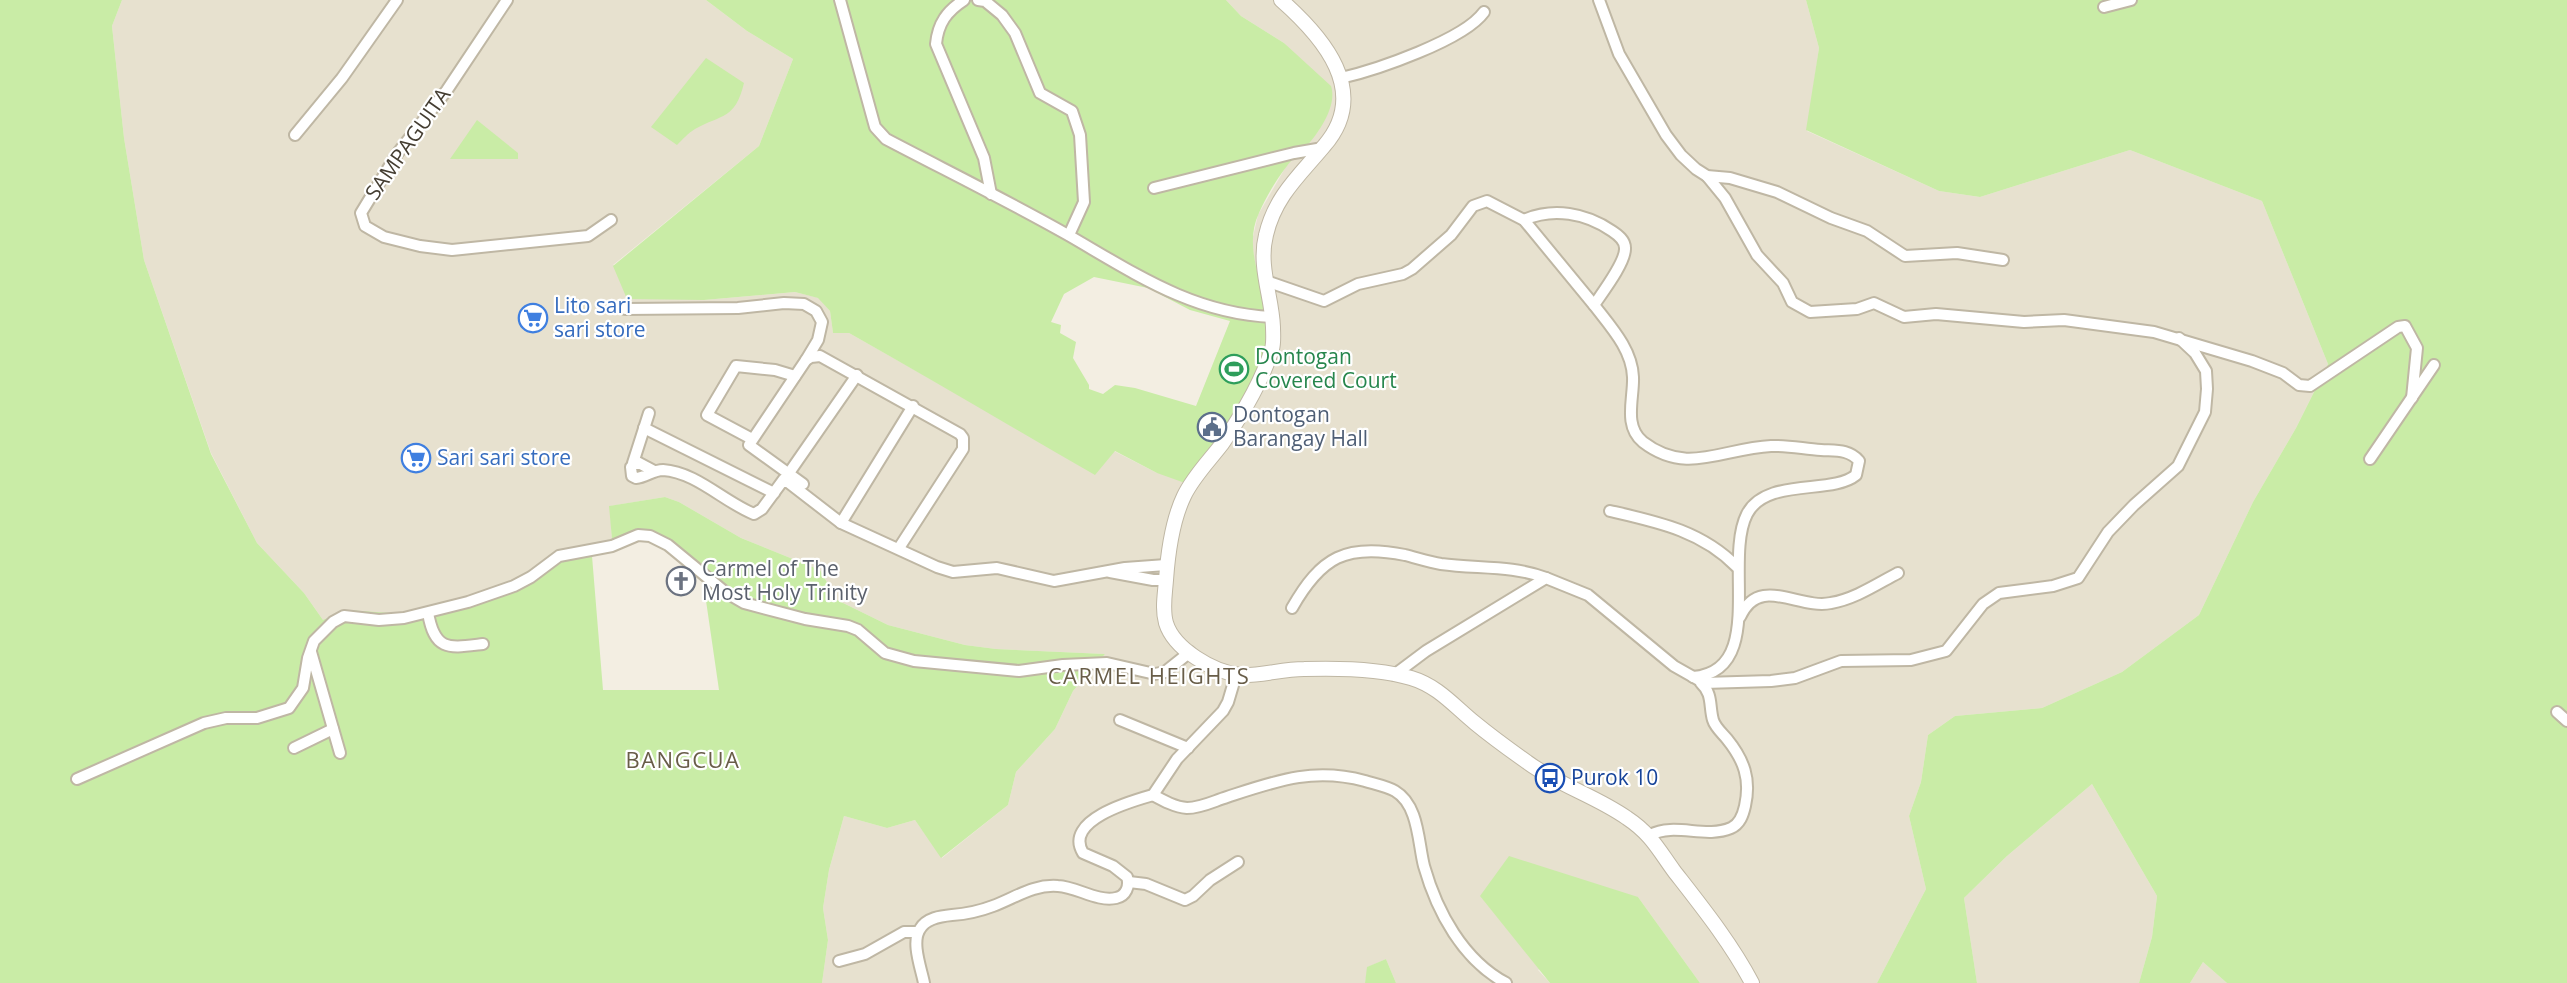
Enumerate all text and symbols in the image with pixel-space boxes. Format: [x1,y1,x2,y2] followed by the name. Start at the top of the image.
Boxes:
[358,81,457,205] street label: SAMPAGUITA
[554,291,646,343] place label: Lito sari sari store
[517,302,549,334] supermarket icon: Lito sari sari store
[1255,342,1397,394] place label: Dontogan Covered Court
[1218,353,1250,385] sports icon: Dontogan Covered Court
[1233,400,1368,452] place label: Dontogan Barangay Hall
[1196,411,1228,443] public building icon: Dontogan Barangay Hall
[400,442,432,474] supermarket icon: Sari sari store
[437,443,571,471] place label: Sari sari store
[702,554,868,606] place label: Carmel of The Most Holy Trinity
[665,565,697,597] church icon: Carmel of The Most Holy Trinity
[1048,660,1250,690] district label: CARMEL HEIGHTS
[626,744,741,774] district label: BANGCUA
[1534,762,1566,794] bus stop icon: Purok 10
[1571,763,1658,791] place label: Purok 10

